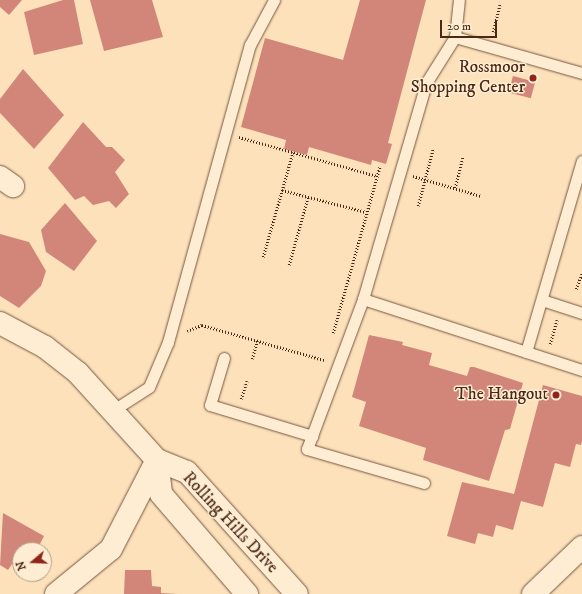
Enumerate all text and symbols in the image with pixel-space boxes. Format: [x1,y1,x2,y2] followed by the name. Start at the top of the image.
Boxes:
[442,12,499,38] scale bar
[447,19,471,34] text: 20 m
[411,58,525,98] place label: Rossmoor Shopping Center
[528,73,538,83] marker: Rossmoor Shopping Center
[455,385,548,405] place label: The Hangout
[551,390,561,400] marker: The Hangout
[178,468,282,578] street label: Rolling Hills Drive
[12,542,52,582] north arrow
[14,559,30,572] text: N

